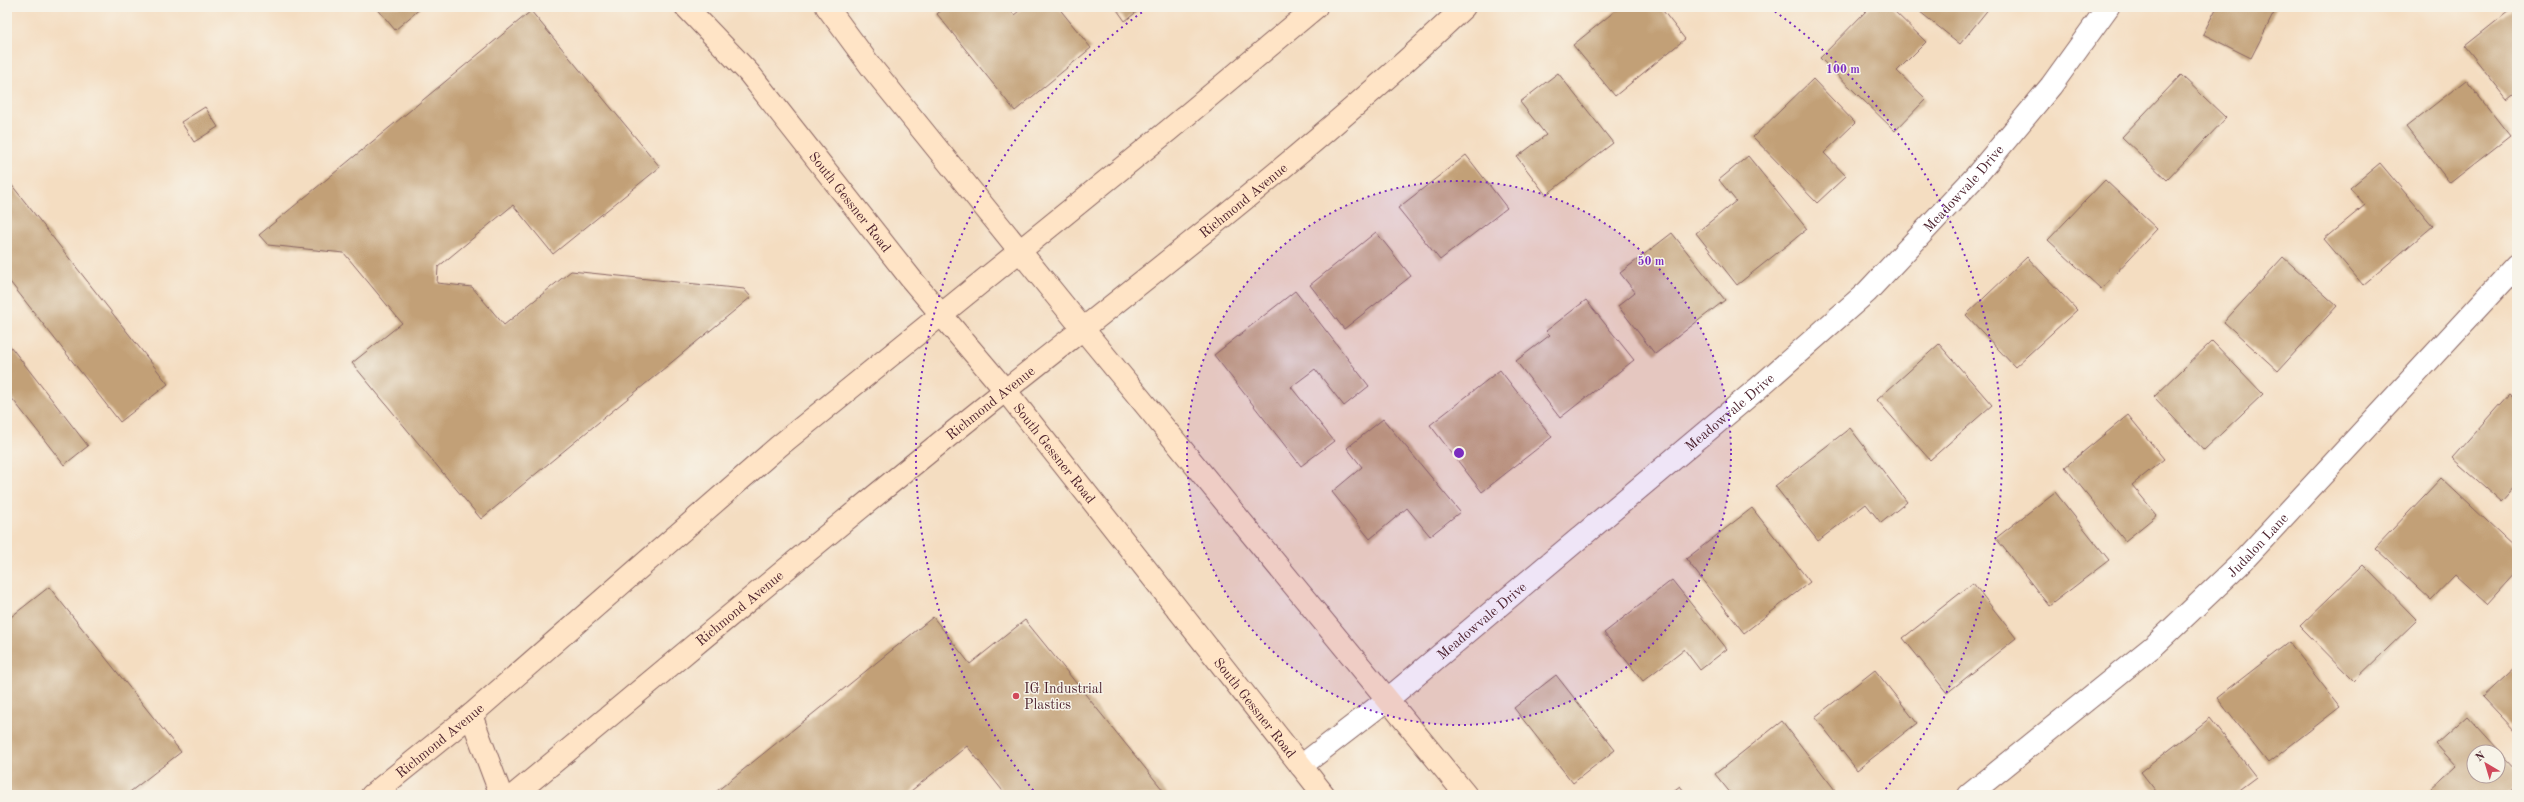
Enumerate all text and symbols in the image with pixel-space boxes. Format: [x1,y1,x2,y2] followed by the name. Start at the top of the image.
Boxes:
[1826,64,1860,76] text: 100 m
[1921,143,2007,235] street label: Meadowvale Drive
[806,150,893,255] street label: South Gessner Road
[1197,161,1290,241] street label: Richmond Avenue
[1638,255,1665,268] text: 50 m
[944,364,1038,443] street label: Richmond Avenue
[1683,371,1777,454] street label: Meadowvale Drive
[1010,401,1097,506] street label: South Gessner Road
[1452,446,1466,460] centre of rings
[2225,511,2291,580] street label: Judalon Lane
[694,568,786,649] street label: Richmond Avenue
[1435,580,1529,662] street label: Meadowvale Drive
[1211,655,1298,761] street label: South Gessner Road
[1024,682,1103,712] place label: IG Industrial Plastics
[1011,691,1021,701] marker: IG Industrial Plastics
[394,701,487,781] street label: Richmond Avenue
[2466,744,2506,784] north arrow
[2474,750,2488,764] text: N

